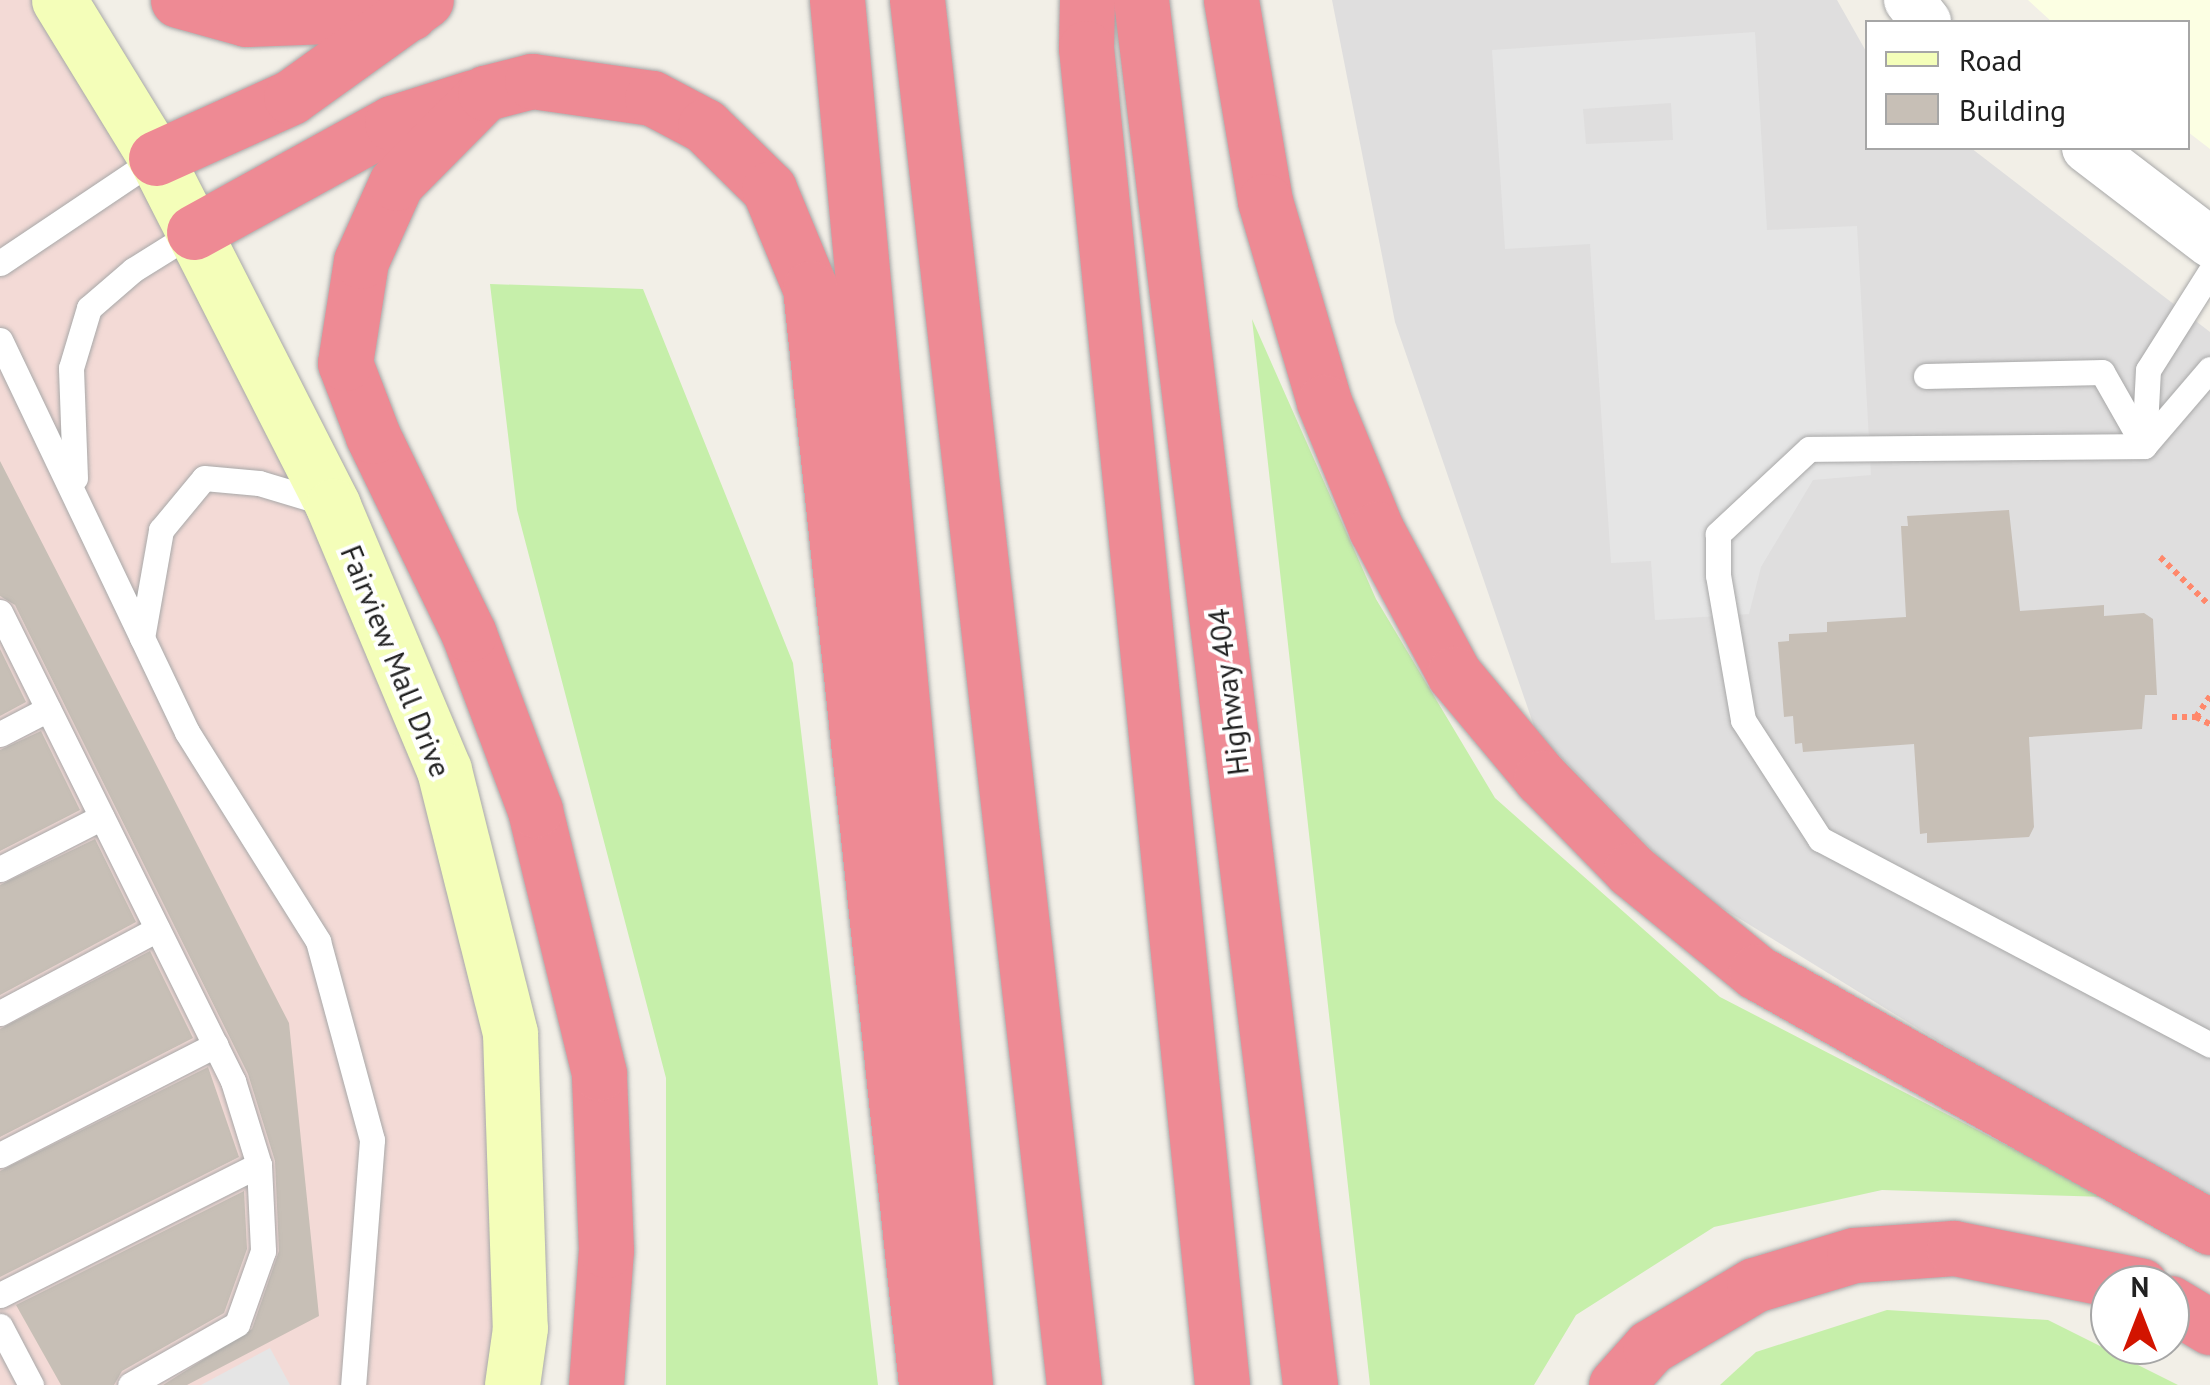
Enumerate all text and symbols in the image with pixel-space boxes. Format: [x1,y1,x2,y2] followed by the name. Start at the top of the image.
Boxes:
[1865,20,2190,150] legend
[1959,40,2023,79] text: Road
[1959,90,2066,129] text: Building
[333,540,459,782] street label: Fairview Mall Drive
[1200,606,1256,778] street label: Highway 404
[2090,1265,2190,1365] north arrow
[2131,1268,2149,1305] text: N

